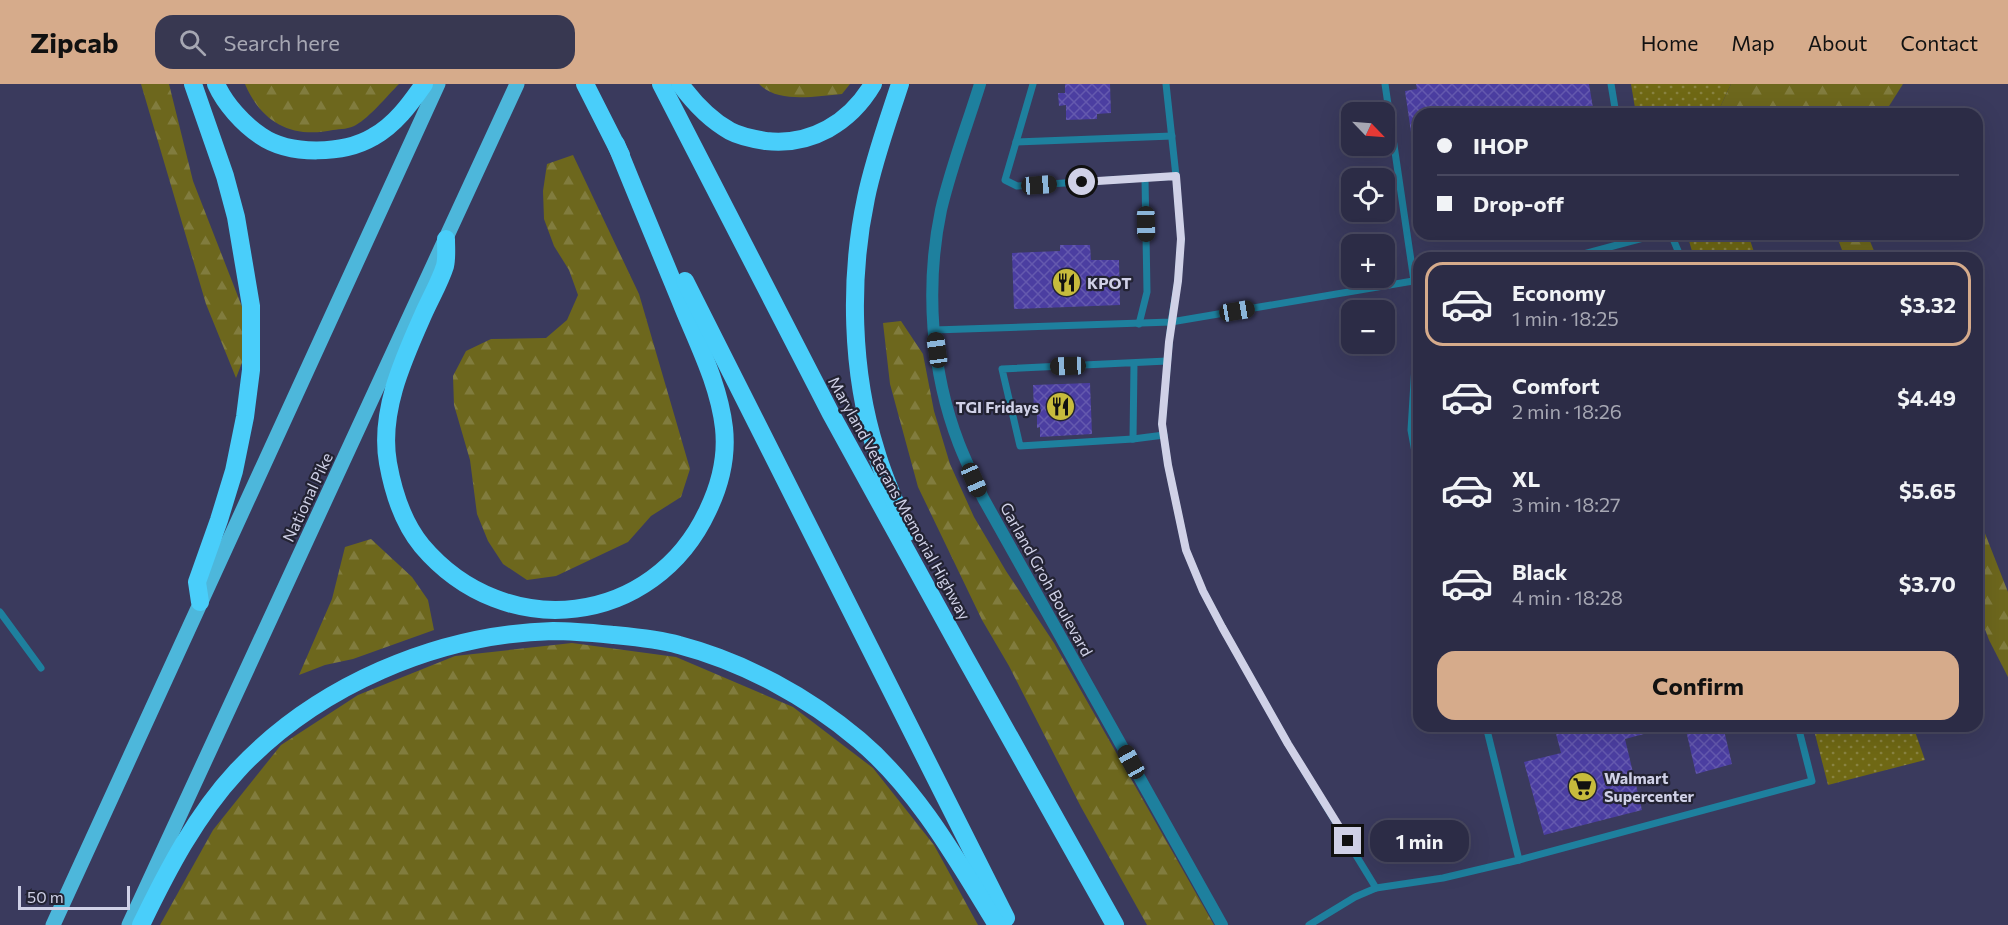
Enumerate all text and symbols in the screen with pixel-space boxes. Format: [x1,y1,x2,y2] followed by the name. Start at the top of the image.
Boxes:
[155,15,575,69] search box
[30,25,119,59] text: Zipcab
[176,26,209,59] icon: search
[224,29,340,56] text: Search here
[1641,30,1698,55] text: Home
[1731,30,1775,55] text: Map
[1808,30,1867,55] text: About
[1900,30,1978,55] text: Contact
[1341,102,1395,156] north arrow
[1341,102,1395,354] map controls
[1473,132,1529,159] text: IHOP
[1068,168,1095,195] route start
[1341,168,1395,222] button: locate
[1020,175,1058,195] car
[1473,190,1564,217] text: Drop-off
[1137,206,1155,242] car
[1341,234,1395,288] button: +
[1050,266,1082,298] restaurant icon: KPOT
[1087,273,1132,292] place label: KPOT
[1440,277,1494,331] icon: car
[1512,279,1606,306] text: Economy
[1900,291,1956,318] text: $3.32
[1218,299,1256,323] car
[1341,300,1395,354] button: −
[1512,306,1619,330] text: 1 min · 18:25
[926,331,948,369] car
[1050,356,1086,376] car
[1440,370,1494,424] icon: car
[1512,372,1600,399] text: Comfort
[825,373,975,623] street label: Maryland Veterans Memorial Highway
[1897,384,1956,411] text: $4.49
[1044,390,1076,422] restaurant icon: TGI Fridays
[955,397,1039,416] place label: TGI Fridays
[1512,399,1622,423] text: 2 min · 18:26
[278,449,336,545] street label: National Pike
[958,460,990,500] car
[1440,463,1494,517] icon: car
[1512,465,1540,492] text: XL
[1899,477,1956,504] text: $5.65
[1512,492,1621,516] text: 3 min · 18:27
[997,499,1097,659] street label: Garland Groh Boulevard
[1440,556,1494,610] icon: car
[1512,558,1567,585] text: Black
[1899,570,1956,597] text: $3.70
[1512,585,1623,609] text: 4 min · 18:28
[1437,651,1959,720] button: Confirm
[1114,742,1148,782] car
[1604,768,1695,805] place label: Walmart Supercenter
[1567,770,1599,802] supermarket icon: Walmart Supercenter
[1369,820,1468,862] callout: 1 min
[1334,827,1361,854] route end
[1396,829,1443,853] text: 1 min
[18,883,130,910] scale bar
[27,887,64,906] text: 50 m

